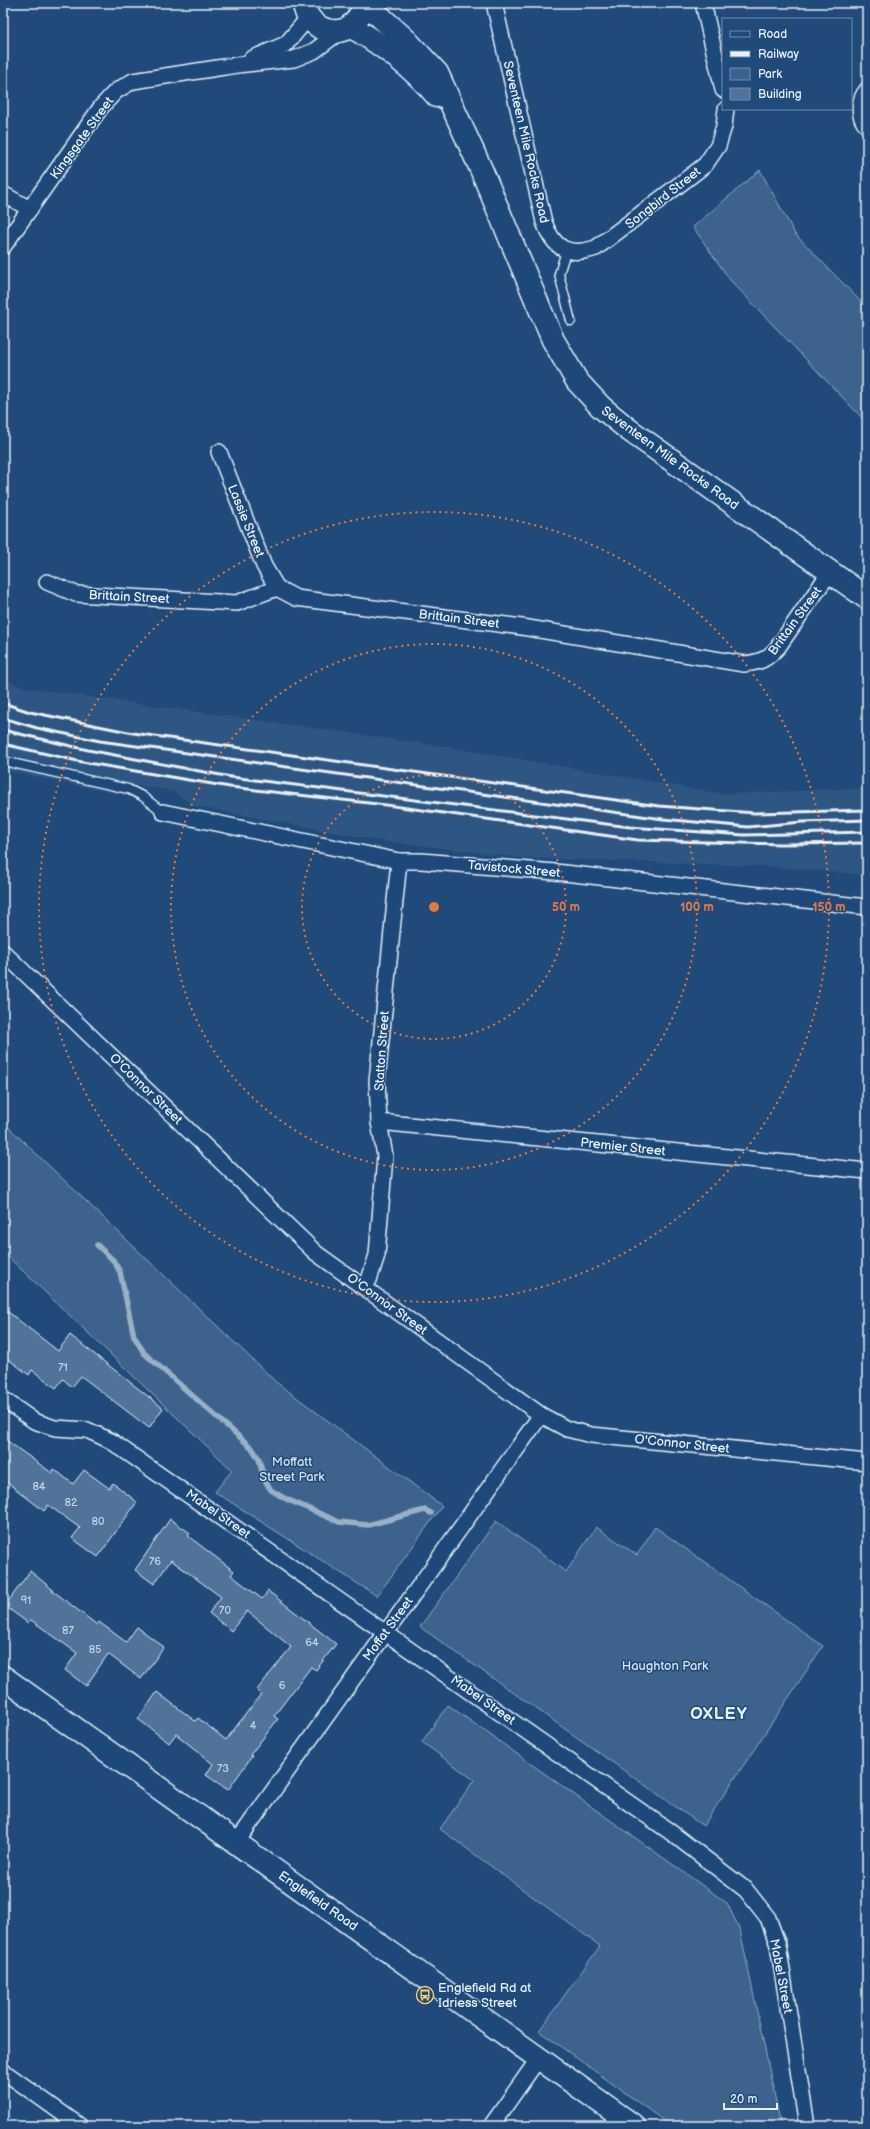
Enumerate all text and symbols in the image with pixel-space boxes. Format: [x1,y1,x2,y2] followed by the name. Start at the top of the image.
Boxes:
[722,18,852,110] legend
[758,27,787,42] text: Road
[758,47,800,62] text: Railway
[500,59,552,225] street label: Seventeen Mile Rocks Road
[758,67,782,82] text: Park
[758,87,802,102] text: Building
[47,94,117,182] street label: Kingsgate Street
[622,164,704,232] street label: Songbird Street
[598,403,742,513] street label: Seventeen Mile Rocks Road
[224,482,268,560] street label: Lassie Street
[765,584,825,658] street label: Brittain Street
[88,587,170,607] street label: Brittain Street
[418,606,500,632] street label: Brittain Street
[467,857,561,881] street label: Tavistock Street
[427,900,441,914] centre of rings
[552,900,580,915] text: 50 m
[680,900,714,915] text: 100 m
[813,900,845,915] text: 150 m
[371,1010,393,1092] street label: Statton Street
[106,1050,186,1128] street label: O'Connor Street
[580,1135,666,1159] street label: Premier Street
[344,1270,430,1338] street label: O'Connor Street
[58,1361,68,1374] house number: 71
[634,1431,730,1457] street label: O'Connor Street
[259,1454,325,1485] park label: Moffatt Street Park
[32,1480,46,1493] house number: 84
[183,1486,253,1542] street label: Mabel Street
[65,1496,78,1509] house number: 82
[92,1515,105,1528] house number: 80
[149,1555,161,1568] house number: 76
[21,1594,31,1607] house number: 91
[359,1594,417,1664] street label: Moffat Street
[219,1604,231,1617] house number: 70
[62,1624,74,1637] house number: 87
[305,1636,319,1649] house number: 64
[89,1643,101,1656] house number: 85
[622,1658,709,1674] park label: Haughton Park
[448,1672,518,1728] street label: Mabel Street
[279,1679,286,1692] house number: 6
[690,1704,748,1724] district label: OXLEY
[250,1719,257,1732] house number: 4
[217,1762,229,1775] house number: 73
[275,1868,361,1934] street label: Englefield Road
[766,1937,796,2015] street label: Mabel Street
[438,1980,531,2011] place label: Englefield Rd at Idriess Street
[415,1985,435,2005] bus stop icon: Englefield Rd at Idriess Street
[724,2085,777,2111] scale bar
[730,2092,757,2107] text: 20 m

